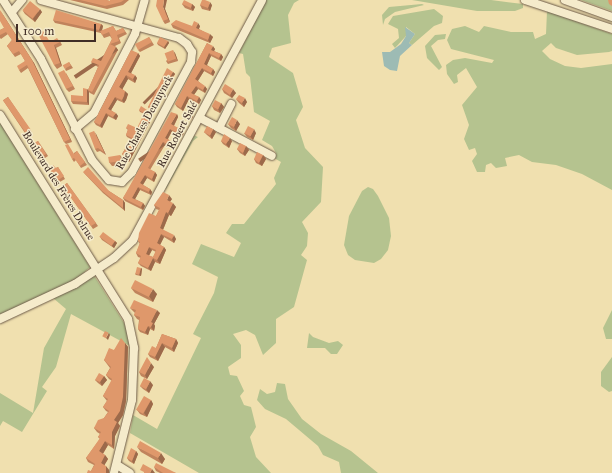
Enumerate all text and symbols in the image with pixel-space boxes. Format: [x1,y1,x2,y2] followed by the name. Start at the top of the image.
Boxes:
[18,16,98,42] scale bar
[23,24,54,38] text: 100 m
[114,74,176,172] street label: Rue Charles Demuynck
[155,100,201,170] street label: Rue Robert Salé
[19,129,97,243] street label: Boulevard des Frères Delrue

